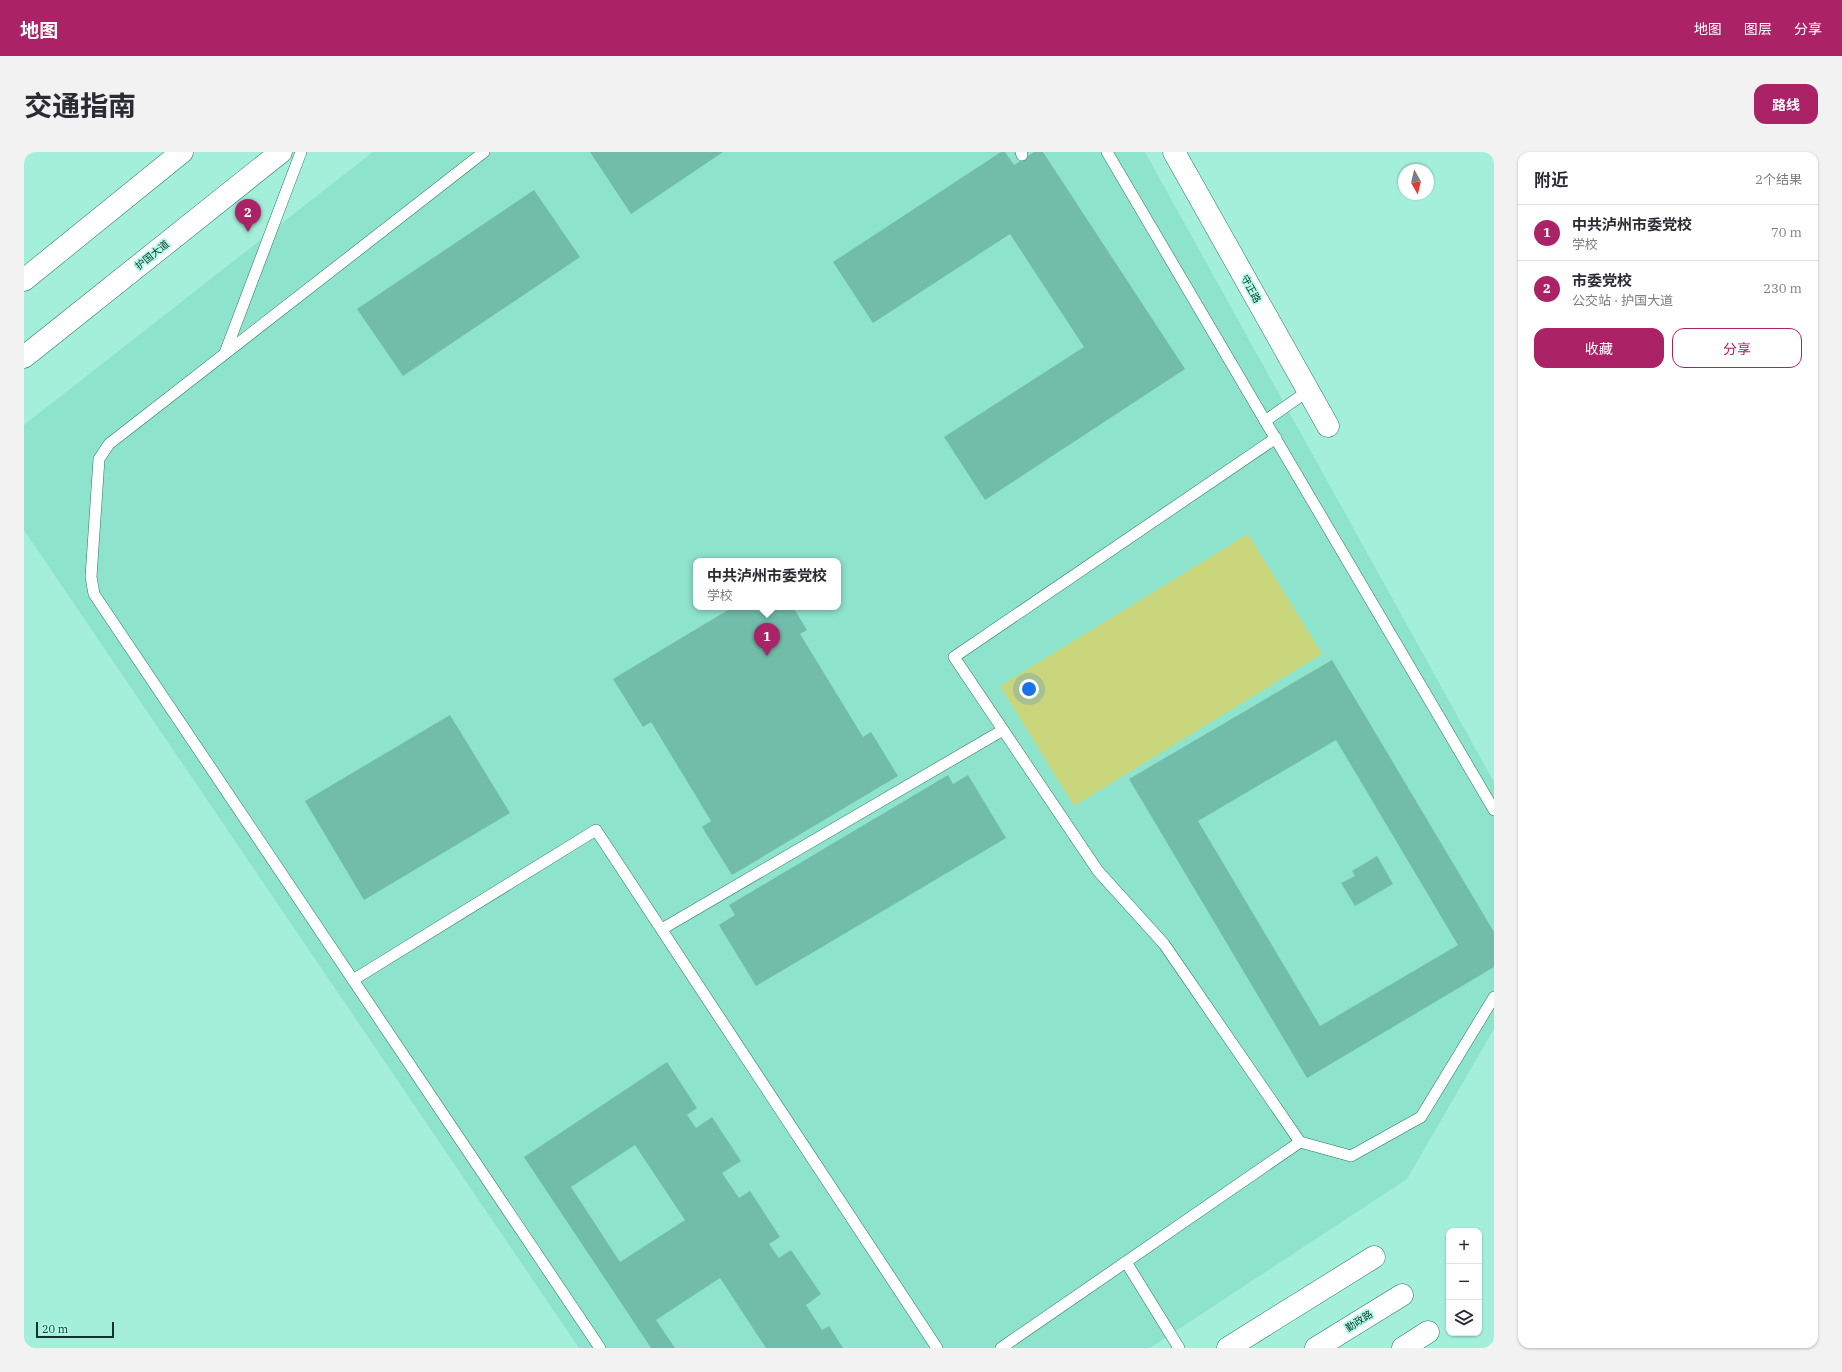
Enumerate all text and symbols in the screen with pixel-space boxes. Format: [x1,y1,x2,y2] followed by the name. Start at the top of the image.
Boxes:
[20,18,58,42] text: 地图
[1694,20,1722,38] text: 地图
[1744,20,1772,38] text: 图层
[1794,20,1822,38] text: 分享
[1754,84,1818,124] button: 路线
[24,87,136,124] text: 交通指南
[1398,164,1434,200] north arrow
[1534,169,1568,191] text: 附近
[1755,171,1802,188] text: 2个结果
[235,199,261,232] pin: 2
[1572,215,1692,234] text: 中共泸州市委党校
[1543,224,1551,241] text: 1
[1771,224,1802,241] text: 70 m
[1572,236,1598,253] text: 学校
[132,237,172,273] street label: 护国大道
[1572,271,1632,290] text: 市委党校
[1238,273,1264,305] street label: 守正路
[1543,280,1551,297] text: 2
[1763,280,1802,297] text: 230 m
[1572,292,1673,309] text: 公交站 · 护国大道
[1534,328,1664,368] button: 收藏
[1672,328,1802,368] button: 分享
[693,558,841,610] popup
[707,566,827,585] text: 中共泸州市委党校
[707,587,733,604] text: 学校
[754,623,780,656] pin: 1
[1019,679,1039,699] your location
[1446,1228,1482,1336] map controls
[1446,1228,1482,1264] button: +
[1446,1264,1482,1300] button: −
[1446,1300,1482,1336] button: layers
[1343,1308,1375,1334] street label: 勤政路
[36,1320,114,1339] scale bar
[42,1322,68,1336] text: 20 m

